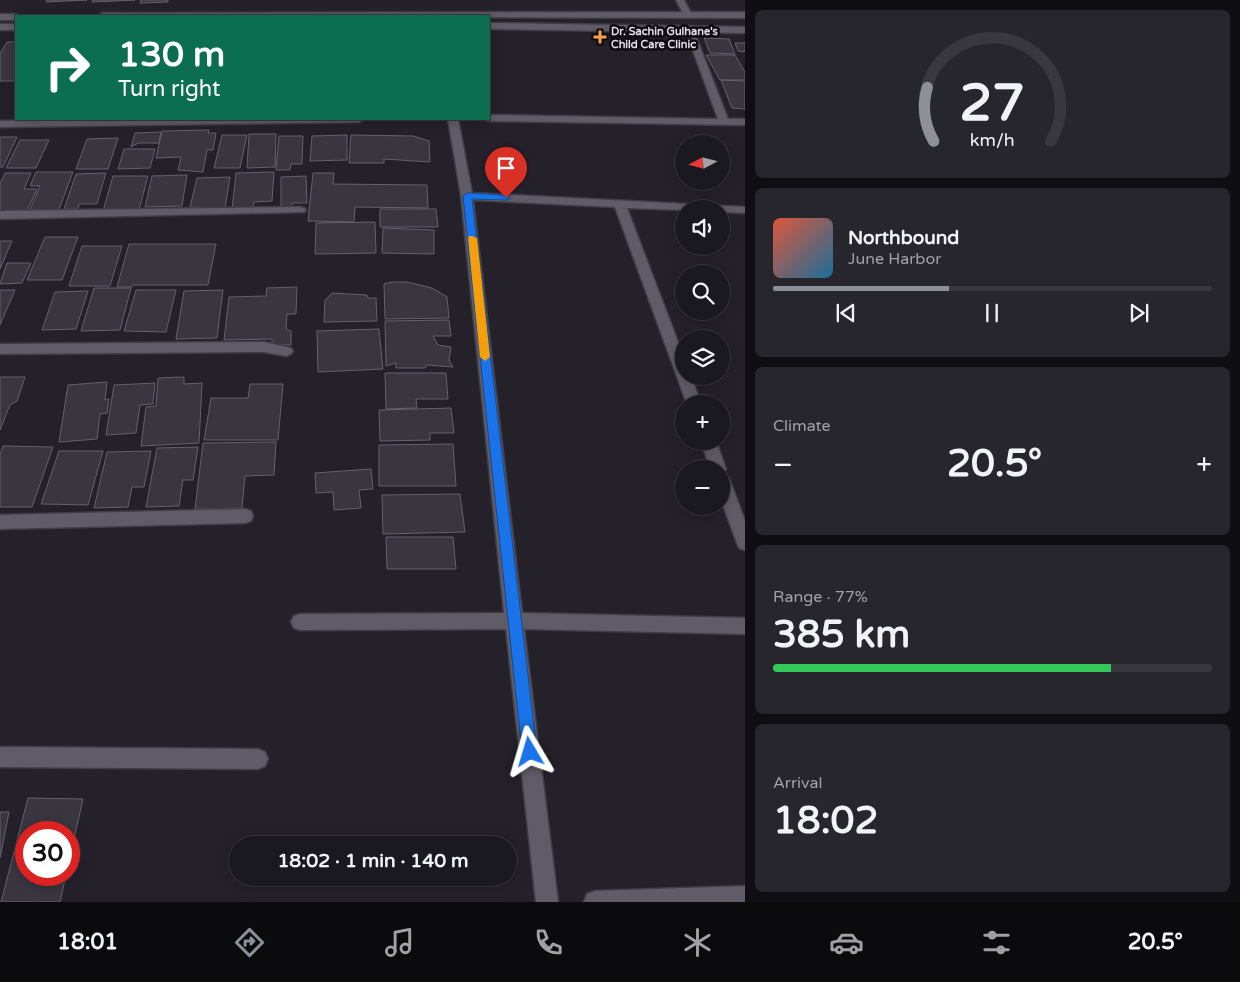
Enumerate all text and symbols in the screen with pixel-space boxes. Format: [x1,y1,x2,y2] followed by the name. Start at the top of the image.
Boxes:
[611,25,719,51] place label: Dr. Sachin Gulhane's Child Care Clinic
[593,30,607,44] marker: Dr. Sachin Gulhane's Child Care Clinic
[118,34,225,76] text: 130 m
[35,35,100,100] icon: right
[960,72,1025,135] text: 27
[118,76,220,102] text: Turn right
[970,130,1015,151] text: km/h
[675,135,730,190] north arrow
[675,135,730,515] map controls
[485,147,527,198] pin
[492,154,520,182] icon: arrive
[675,200,730,255] button: sound
[848,227,959,249] text: Northbound
[848,249,941,269] text: June Harbor
[675,265,730,320] button: search
[832,299,860,327] icon: previous
[978,299,1006,327] icon: pause
[1125,299,1153,327] icon: next
[675,330,730,385] button: layers
[675,395,730,450] button: +
[773,416,831,436] text: Climate
[947,441,1042,487] text: 20.5°
[773,448,793,482] text: −
[1196,448,1212,482] text: +
[675,460,730,515] button: −
[773,587,868,607] text: Range · 77%
[773,612,910,658] text: 385 km
[503,725,555,777] position arrow
[773,773,822,793] text: Arrival
[773,798,878,844] text: 18:02
[15,821,80,886] speed limit sign: 30
[277,850,469,872] text: 18:02 · 1 min · 140 m
[232,925,267,960] icon: directions
[382,925,417,960] icon: music
[531,925,566,960] icon: phone
[680,925,715,960] icon: climate
[829,925,864,960] icon: car
[979,925,1014,960] icon: filters
[57,929,118,955] text: 18:01
[1128,929,1183,955] text: 20.5°

